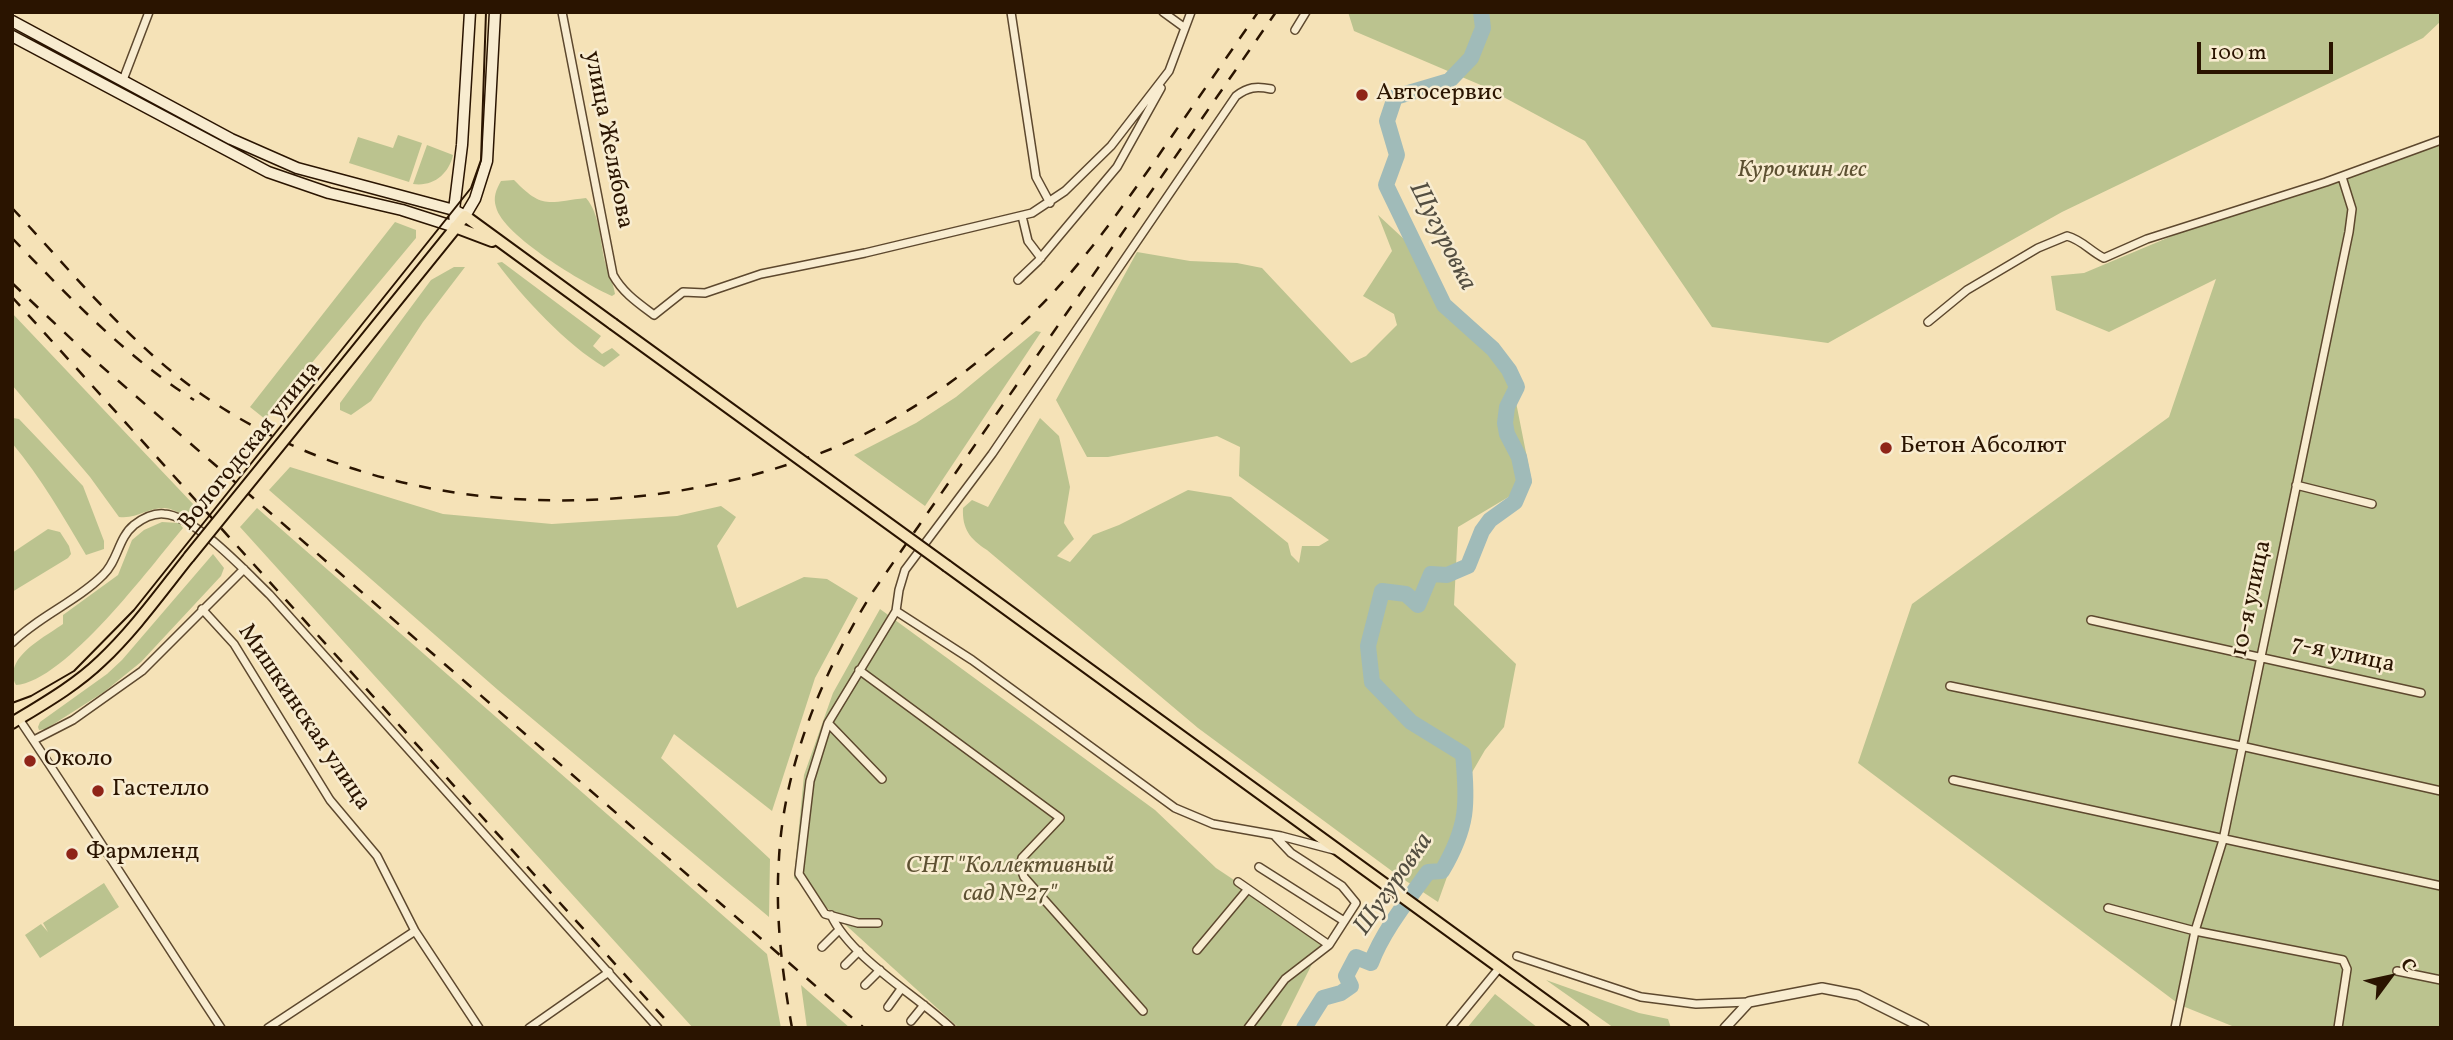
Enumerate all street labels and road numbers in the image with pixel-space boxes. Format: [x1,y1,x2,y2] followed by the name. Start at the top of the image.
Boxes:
[576,49,638,231] street label: улица Желябова
[174,356,328,538] street label: Вологодская улица
[2227,538,2279,660] street label: 10-я улица
[230,619,376,817] street label: Мишкинская улица
[2289,631,2397,681] street label: 7-я улица

